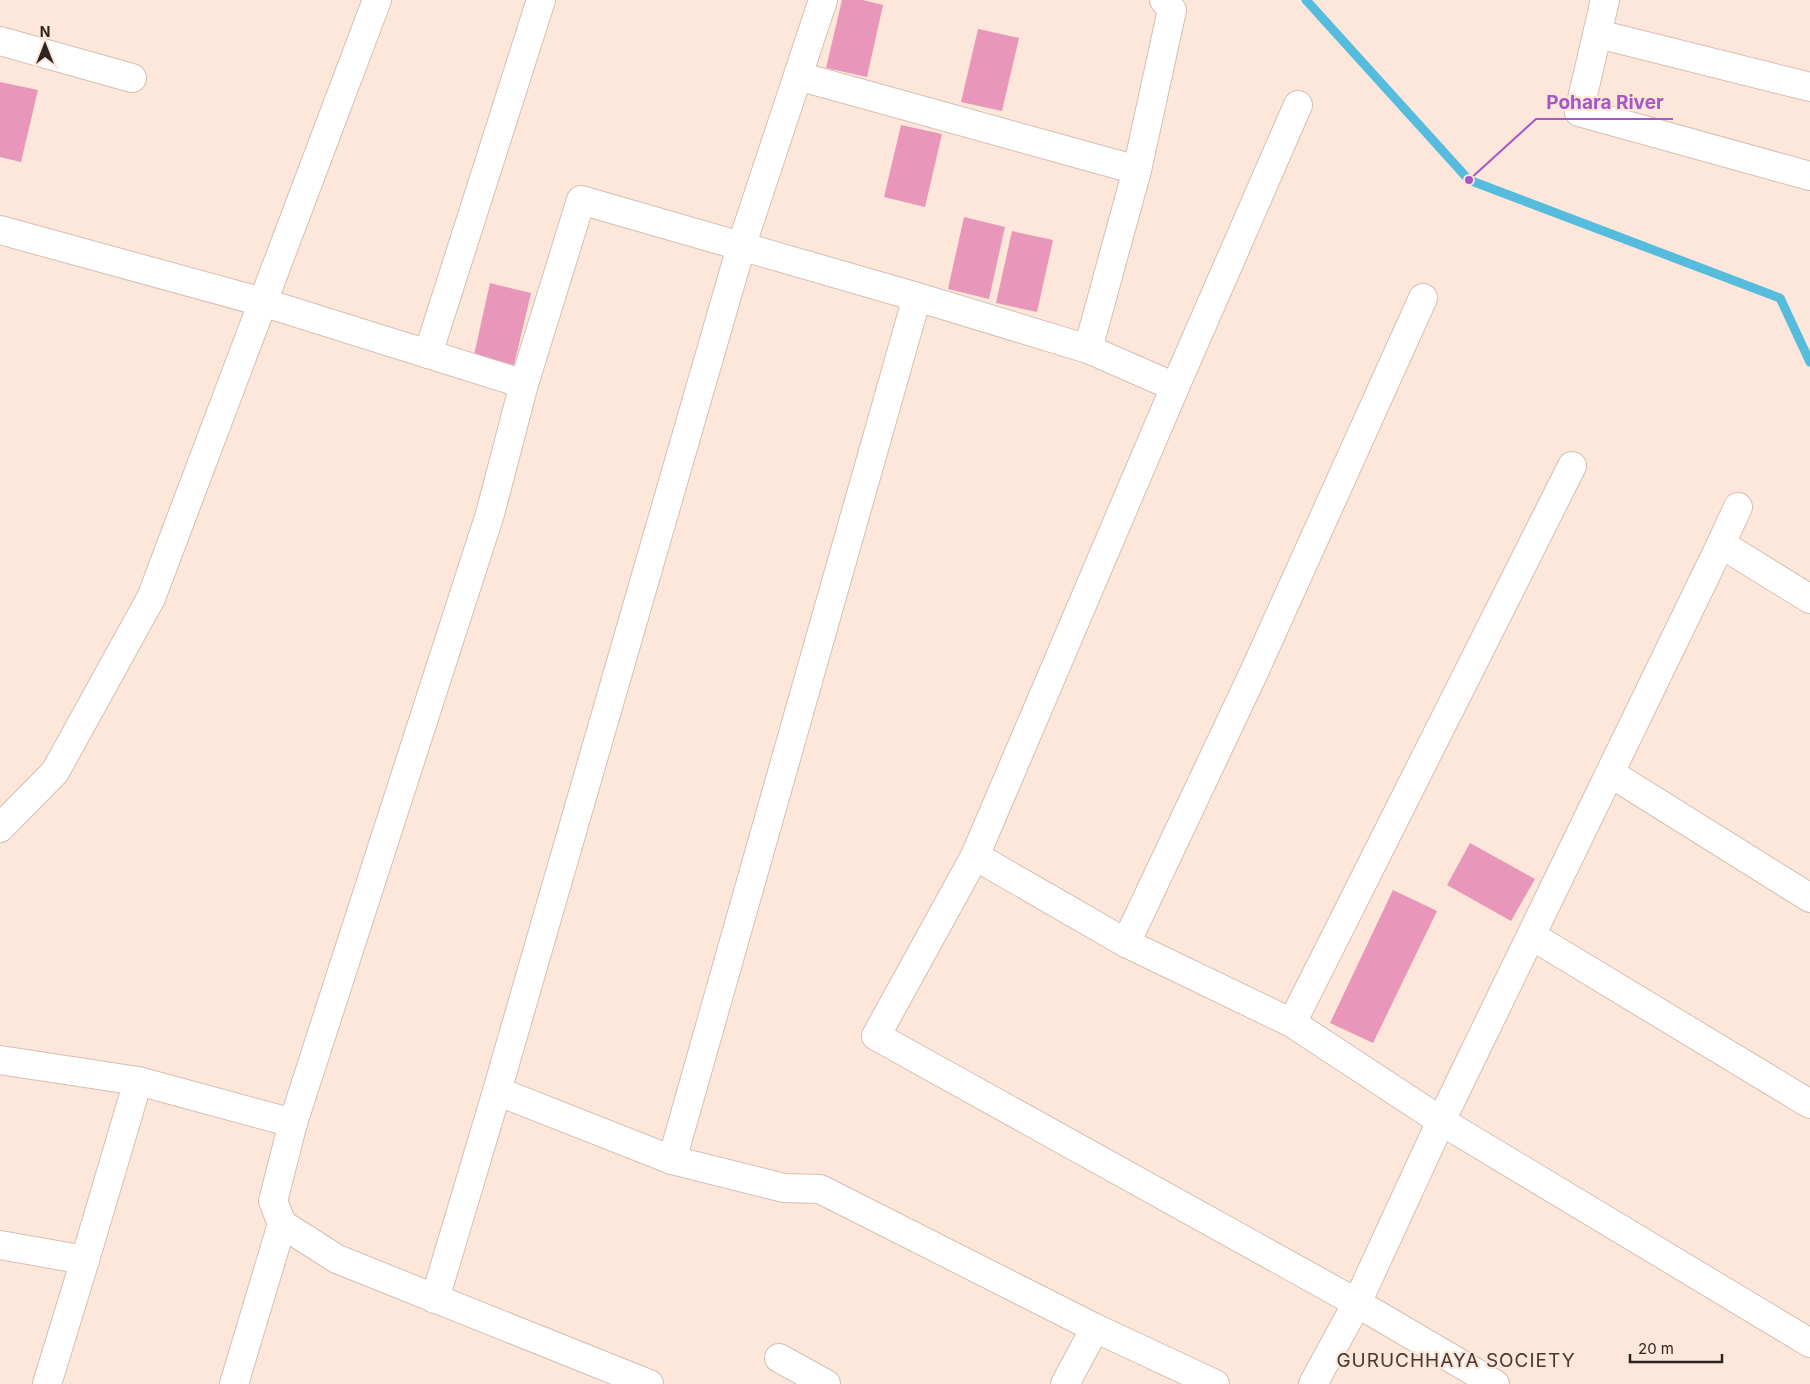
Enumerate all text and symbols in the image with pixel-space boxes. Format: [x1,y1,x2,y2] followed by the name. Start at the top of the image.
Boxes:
[20,20,70,70] north arrow
[40,23,50,40] text: N
[1536,85,1673,119] callout: Pohara River
[1546,91,1664,114] text: Pohara River
[1630,1332,1722,1364] scale bar
[1638,1339,1674,1358] text: 20 m
[1336,1349,1576,1372] district label: GURUCHHAYA SOCIETY

